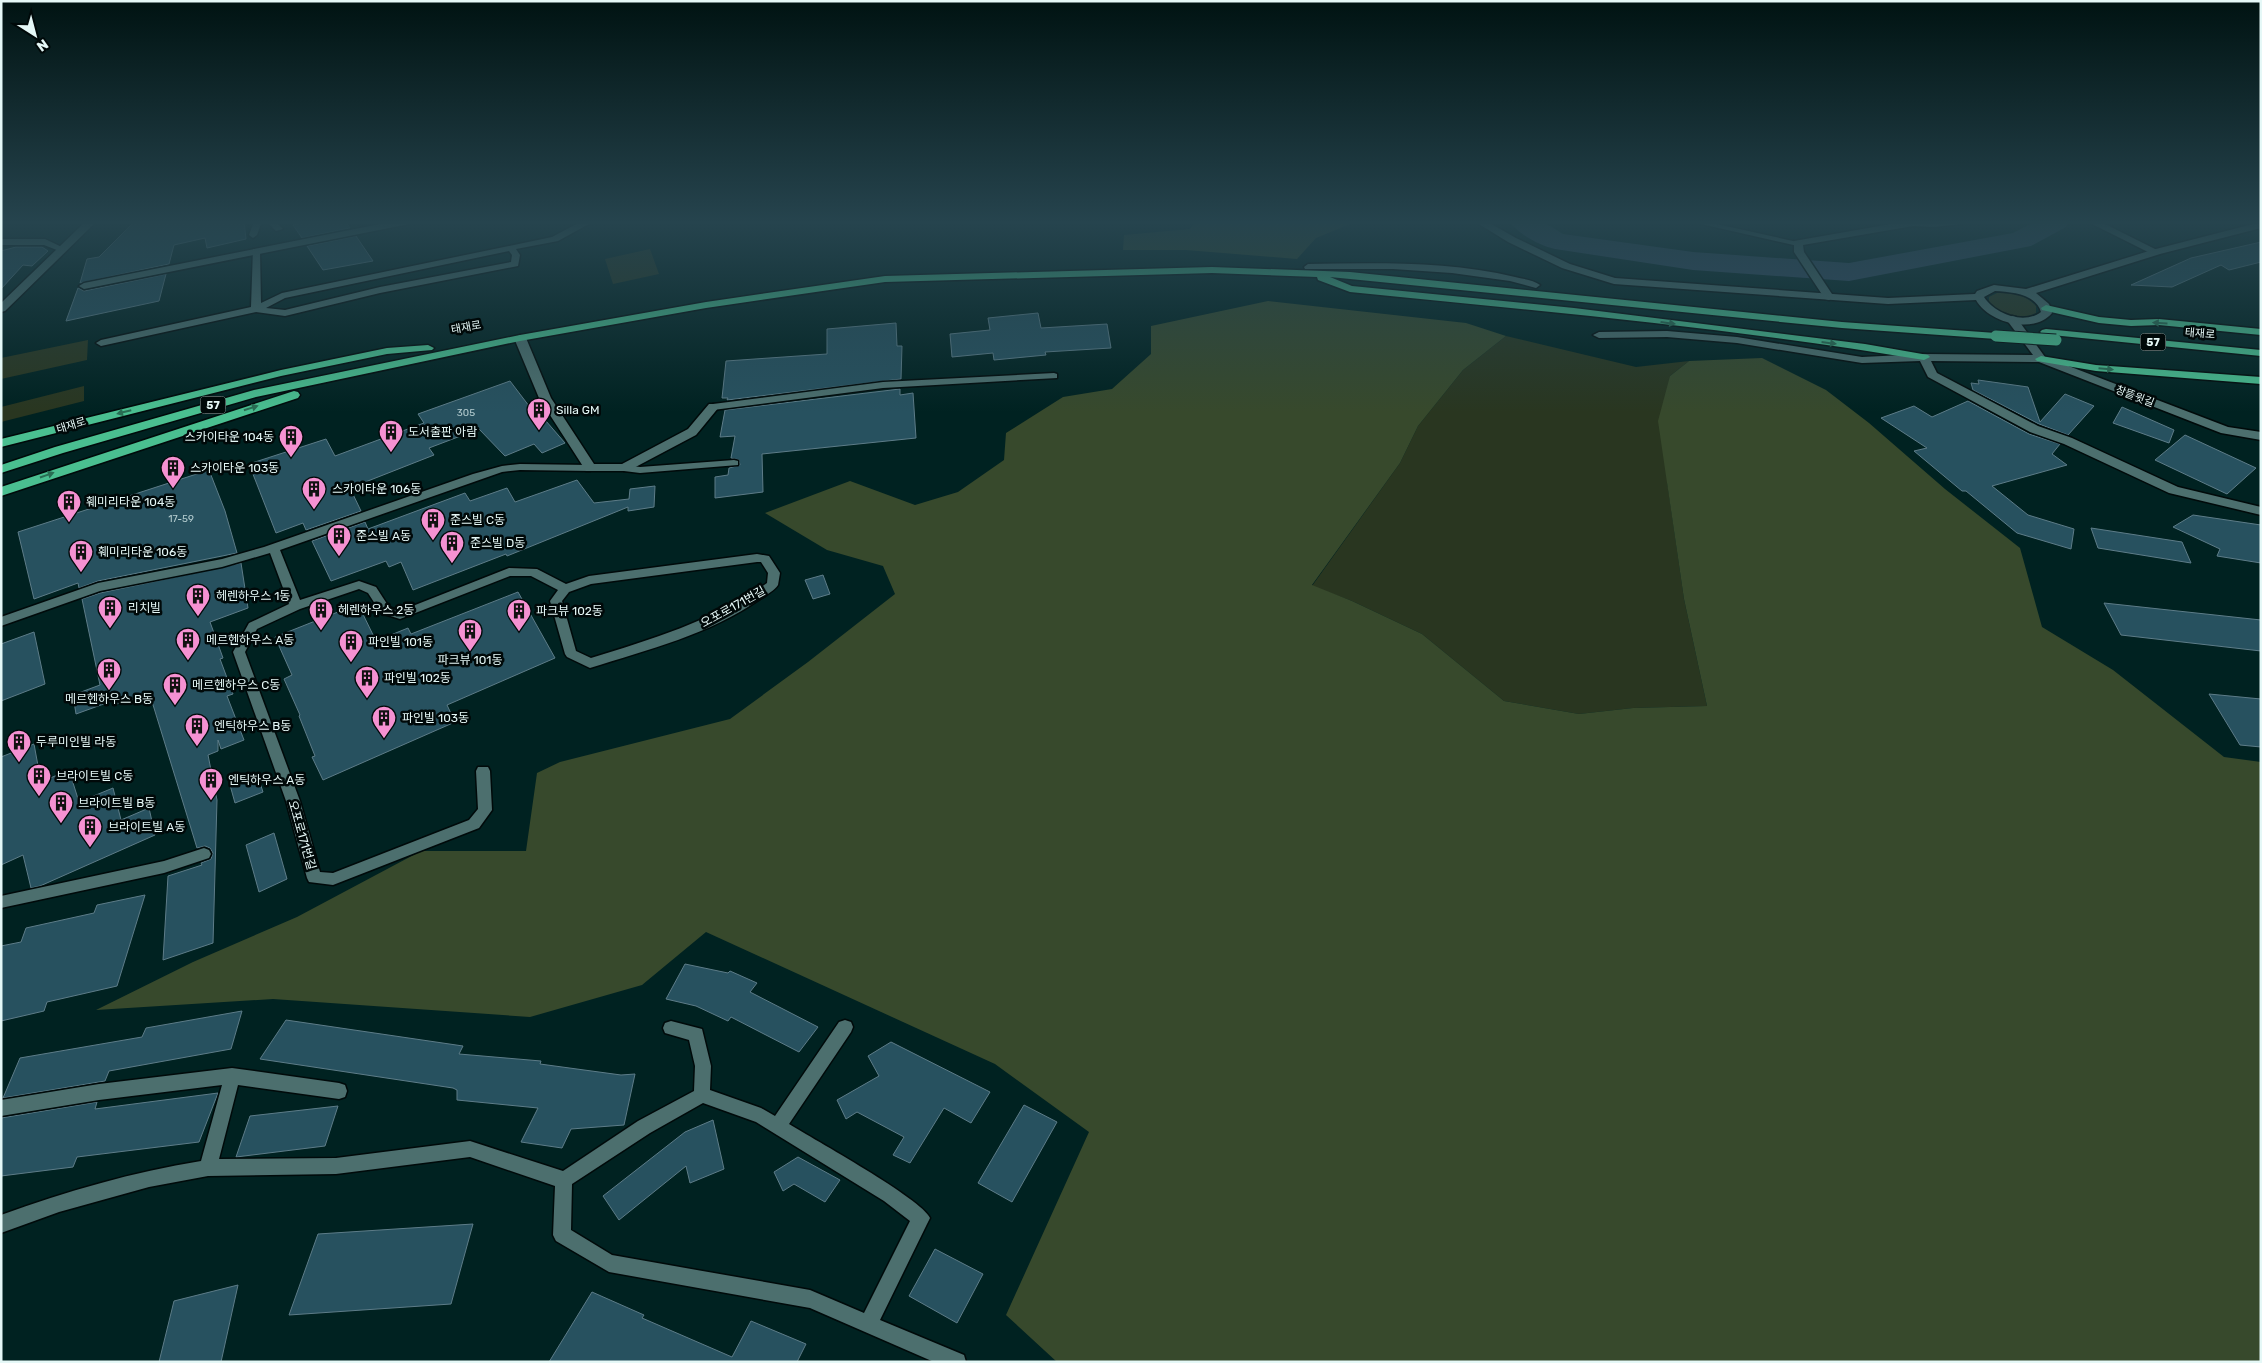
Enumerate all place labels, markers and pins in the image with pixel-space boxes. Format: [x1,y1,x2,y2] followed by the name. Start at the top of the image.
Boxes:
[526,397,552,431] building icon: Silla GM
[556,403,599,417] place label: Silla GM
[378,419,404,453] building icon: 도서출판 아람
[278,424,304,458] building icon: 스카이타운 104동
[408,425,477,439] place label: 도서출판 아람
[185,430,274,444] place label: 스카이타운 104동
[160,455,186,489] building icon: 스카이타운 103동
[190,461,279,475] place label: 스카이타운 103동
[301,476,327,510] building icon: 스카이타운 106동
[332,482,421,496] place label: 스카이타운 106동
[56,489,82,523] building icon: 훼미리타운 104동
[86,495,175,509] place label: 훼미리타운 104동
[420,507,446,541] building icon: 준스빌 C동
[450,513,505,527] place label: 준스빌 C동
[326,523,352,557] building icon: 준스빌 A동
[356,529,411,543] place label: 준스빌 A동
[439,530,465,564] building icon: 준스빌 D동
[470,536,525,550] place label: 준스빌 D동
[68,539,94,573] building icon: 훼미리타운 106동
[98,545,187,559] place label: 훼미리타운 106동
[185,583,211,617] building icon: 헤렌하우스 1동
[216,589,290,603] place label: 헤렌하우스 1동
[97,595,123,629] building icon: 리치빌
[308,597,334,631] building icon: 헤렌하우스 2동
[506,598,532,632] building icon: 파크뷰 102동
[128,601,161,615] place label: 리치빌
[338,603,414,617] place label: 헤렌하우스 2동
[536,604,603,618] place label: 파크뷰 102동
[457,618,483,652] building icon: 파크뷰 101동
[175,627,201,661] building icon: 메르헨하우스 A동
[338,629,364,663] building icon: 파인빌 101동
[206,633,294,647] place label: 메르헨하우스 A동
[368,635,433,649] place label: 파인빌 101동
[438,653,503,667] place label: 파크뷰 101동
[96,657,122,691] building icon: 메르헨하우스 B동
[354,665,380,699] building icon: 파인빌 102동
[384,671,451,685] place label: 파인빌 102동
[162,672,188,706] building icon: 메르헨하우스 C동
[192,678,280,692] place label: 메르헨하우스 C동
[65,692,153,706] place label: 메르헨하우스 B동
[371,705,397,739] building icon: 파인빌 103동
[402,711,469,725] place label: 파인빌 103동
[184,713,210,747] building icon: 엔틱하우스 B동
[214,719,291,733] place label: 엔틱하우스 B동
[6,729,32,763] building icon: 두루미인빌 라동
[36,735,116,749] place label: 두루미인빌 라동
[26,763,52,797] building icon: 브라이트빌 C동
[198,767,224,801] building icon: 엔틱하우스 A동
[56,769,133,783] place label: 브라이트빌 C동
[228,773,305,787] place label: 엔틱하우스 A동
[48,790,74,824] building icon: 브라이트빌 B동
[78,796,155,810] place label: 브라이트빌 B동
[77,814,103,848] building icon: 브라이트빌 A동
[108,820,185,834] place label: 브라이트빌 A동

